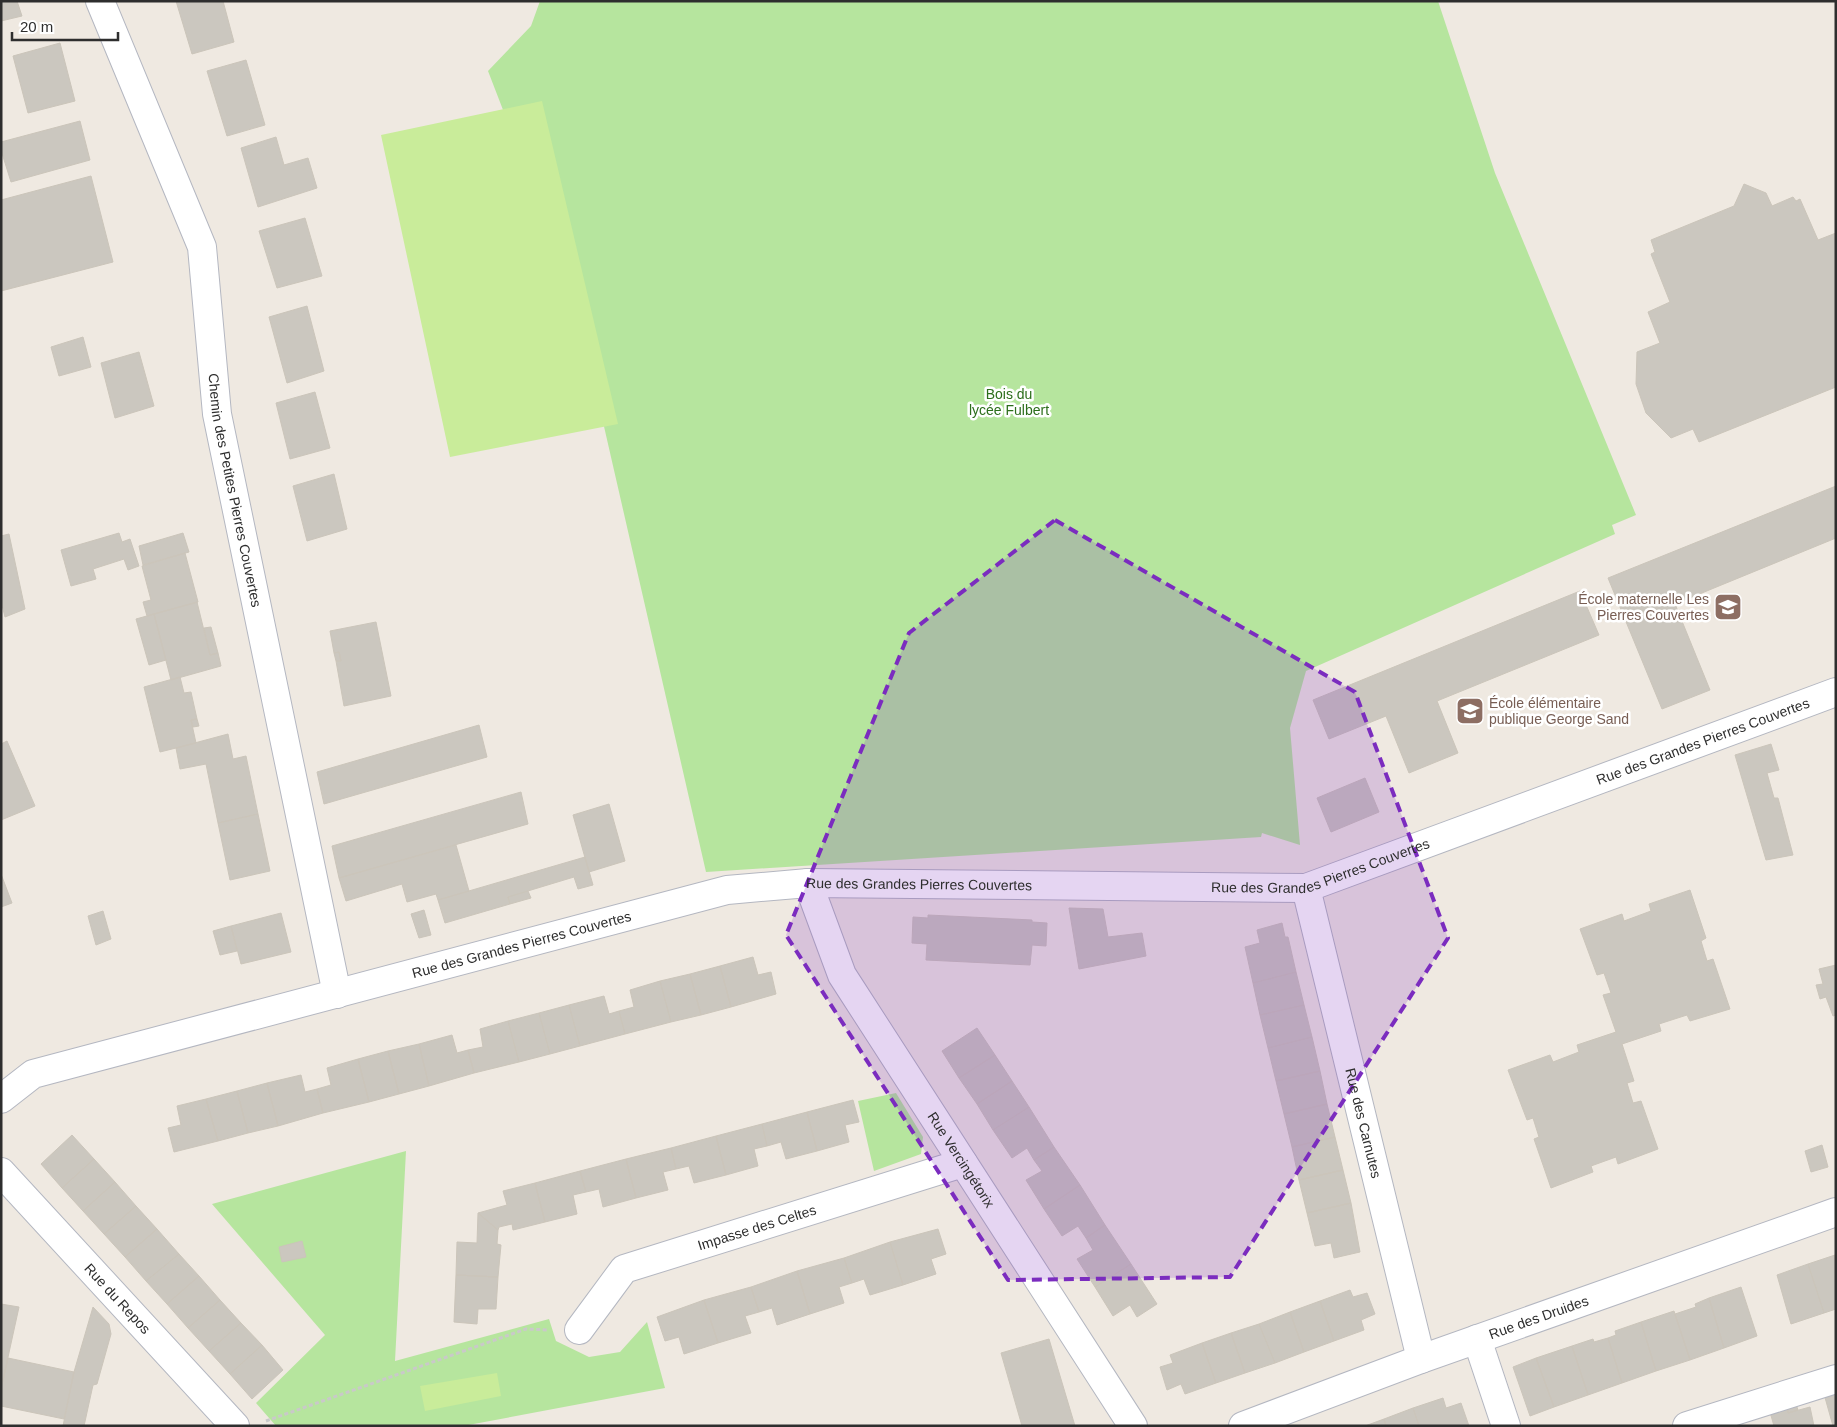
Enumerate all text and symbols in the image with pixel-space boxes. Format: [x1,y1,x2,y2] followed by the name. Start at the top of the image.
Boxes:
[12,10,119,42] scale bar
[20,18,53,35] text: 20 m
[205,373,265,608] street label: Chemin des Petites Pierres Couvertes
[969,386,1049,418] park label: Bois du lycée Fulbert
[1578,591,1709,623] place label: École maternelle Les Pierres Couvertes
[1713,592,1743,622] school or university icon: École maternelle Les Pierres Couvertes
[1489,695,1629,727] place label: École élémentaire publique George Sand
[1594,695,1812,788] street label: Rue des Grandes Pierres Couvertes
[1455,696,1485,726] school or university icon: École élémentaire publique George Sand
[1211,835,1432,896] street label: Rue des Grandes Pierres Couvertes
[806,875,1032,893] street label: Rue des Grandes Pierres Couvertes
[410,908,633,981] street label: Rue des Grandes Pierres Couvertes
[1342,1066,1385,1180] street label: Rue des Carnutes
[925,1109,998,1211] street label: Rue Vercingétorix
[696,1201,818,1253] street label: Impasse des Celtes
[81,1260,154,1337] street label: Rue du Repos
[1487,1292,1591,1342] street label: Rue des Druides

